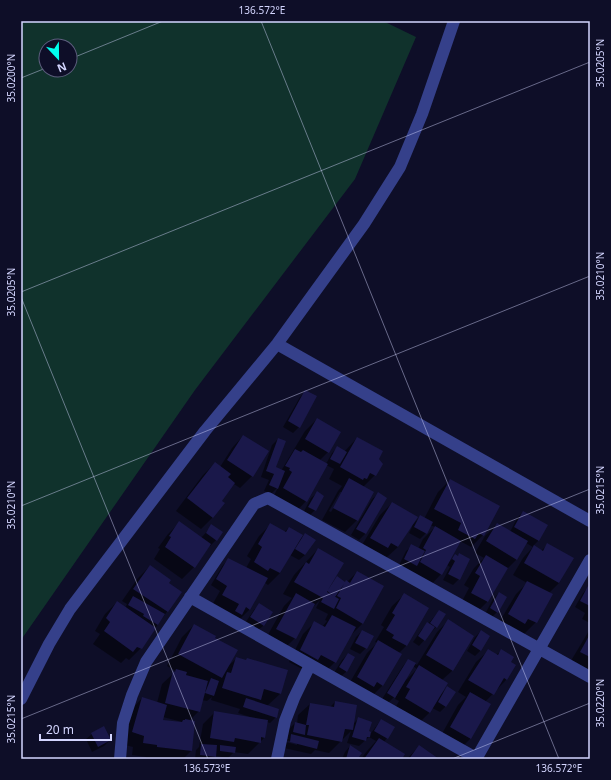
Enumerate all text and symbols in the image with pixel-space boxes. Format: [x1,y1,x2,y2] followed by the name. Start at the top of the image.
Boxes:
[239,3,285,17] text: 136.572°E
[38,38,78,78] north arrow
[593,39,607,87] text: 35.0205°N
[4,54,18,102] text: 35.0200°N
[55,59,69,76] text: N
[593,252,607,300] text: 35.0210°N
[4,268,18,316] text: 35.0205°N
[593,466,607,514] text: 35.0215°N
[4,481,18,529] text: 35.0210°N
[593,679,607,727] text: 35.0220°N
[4,695,18,743] text: 35.0215°N
[40,716,111,742] scale bar
[46,721,74,738] text: 20 m
[184,761,230,775] text: 136.573°E
[536,761,582,775] text: 136.572°E

